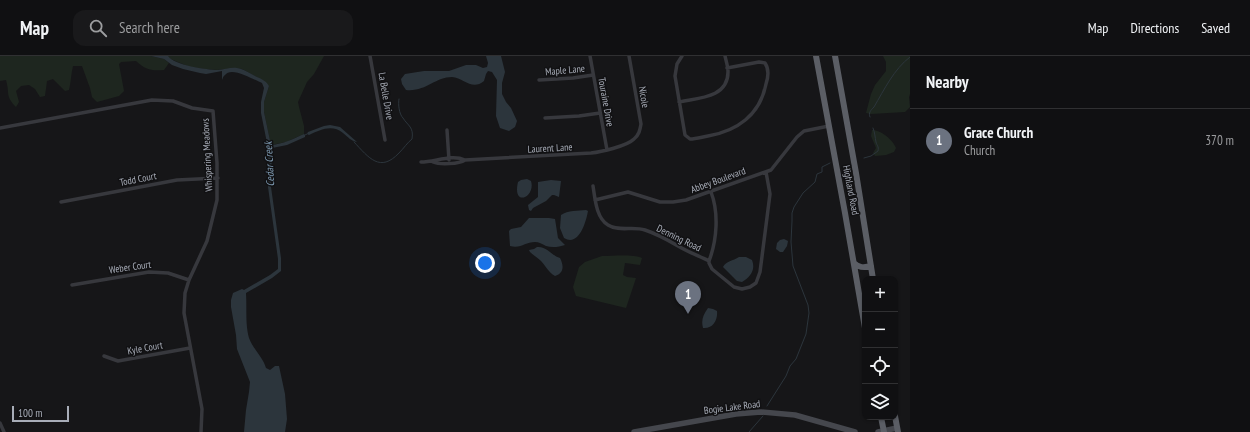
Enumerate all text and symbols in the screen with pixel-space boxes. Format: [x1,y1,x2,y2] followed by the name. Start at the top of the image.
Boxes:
[73,10,353,46] search box
[20,16,49,40] text: Map
[87,17,109,39] icon: search
[119,18,180,37] text: Search here
[1088,19,1108,37] text: Map
[1130,19,1179,37] text: Directions
[1201,19,1230,37] text: Saved
[545,62,585,78] street label: Maple Lane
[375,71,397,121] street label: La Belle Drive
[926,71,969,93] text: Nearby
[595,76,617,128] street label: Touraine Drive
[636,85,652,109] street label: Nicole
[199,117,215,192] street label: Whispering Meadows
[964,123,1033,142] text: Grace Church
[936,132,942,149] text: 1
[1205,132,1234,149] text: 370 m
[261,139,277,187] water label: Cedar Creek
[527,140,573,156] street label: Laurent Lane
[964,142,995,159] text: Church
[689,164,747,196] street label: Abbey Boulevard
[840,164,862,216] street label: Highland Road
[118,169,158,189] street label: Todd Court
[654,222,704,254] street label: Denning Road
[475,253,495,273] your location
[108,258,152,276] street label: Weber Court
[862,276,898,420] map controls
[862,276,898,312] button: +
[675,281,701,314] pin: 1
[862,312,898,348] button: −
[126,338,164,357] street label: Kyle Court
[862,348,898,384] button: locate
[862,384,898,420] button: layers
[703,397,761,417] street label: Bogie Lake Road
[12,404,69,423] scale bar
[18,406,42,420] text: 100 m

